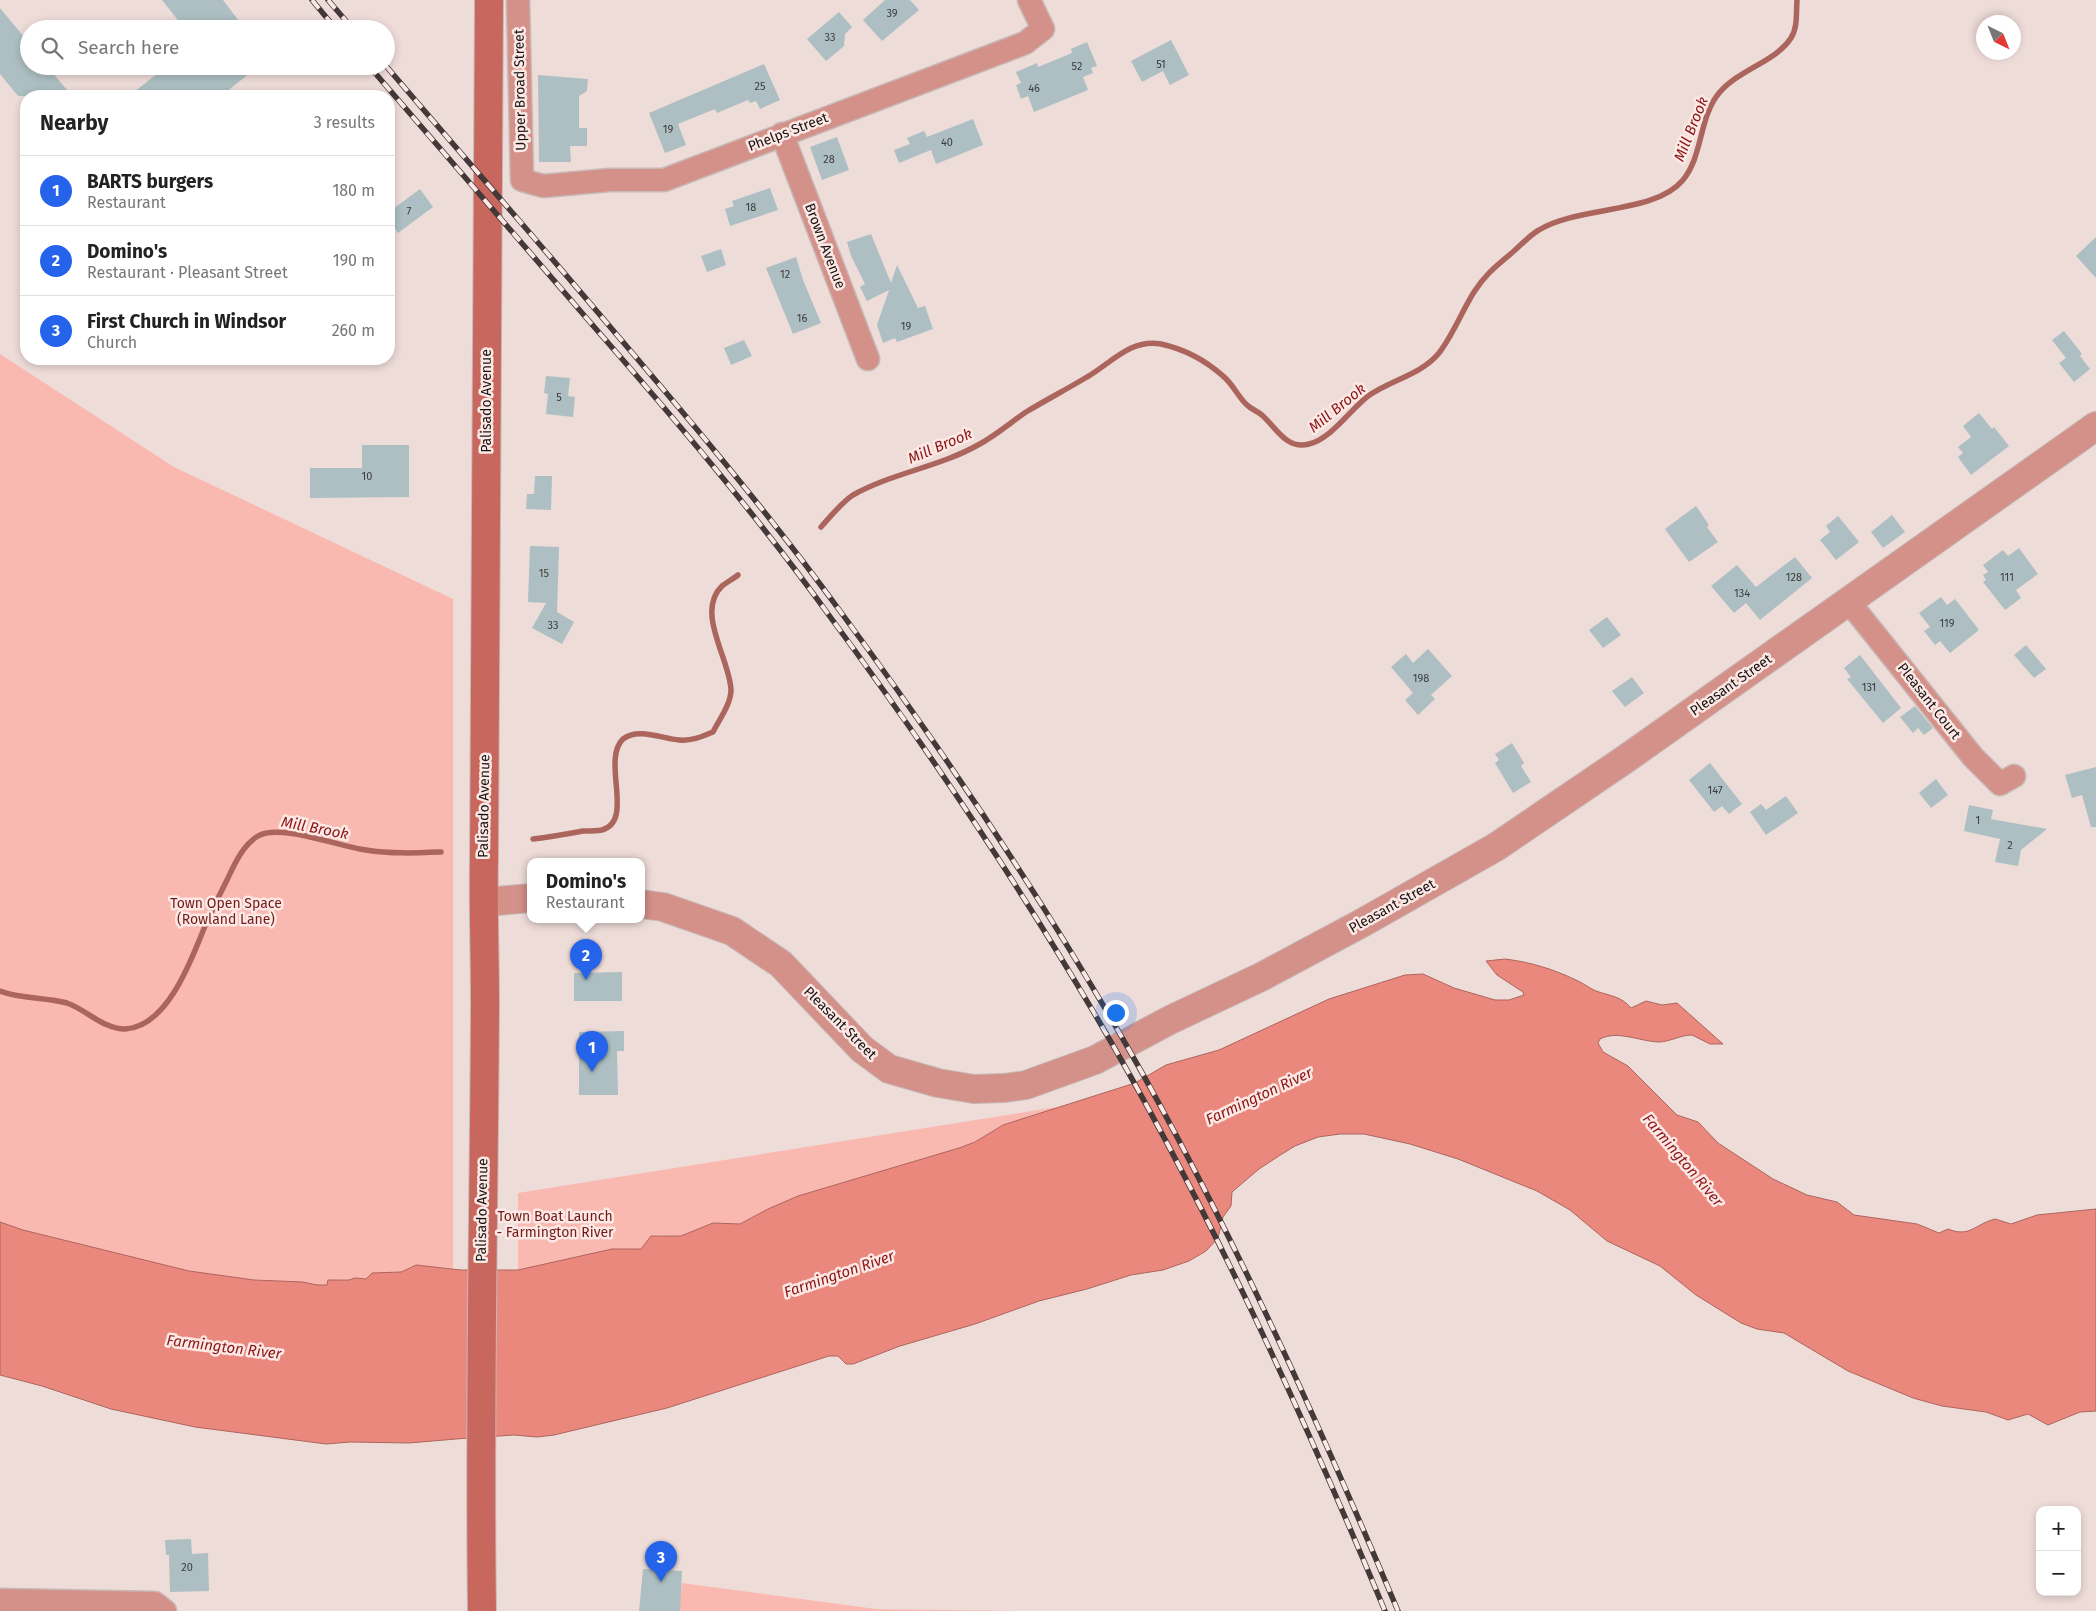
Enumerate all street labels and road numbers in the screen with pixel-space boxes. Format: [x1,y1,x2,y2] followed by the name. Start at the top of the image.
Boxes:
[510,28,530,151] street label: Upper Broad Street
[746,109,831,155] street label: Phelps Street
[801,201,849,291] street label: Brown Avenue
[478,349,495,453] street label: Palisado Avenue
[1687,650,1776,719] street label: Pleasant Street
[1894,659,1965,743] street label: Pleasant Court
[475,754,493,858] street label: Palisado Avenue
[1346,875,1439,937] street label: Pleasant Street
[800,983,881,1064] street label: Pleasant Street
[473,1158,491,1262] street label: Palisado Avenue

